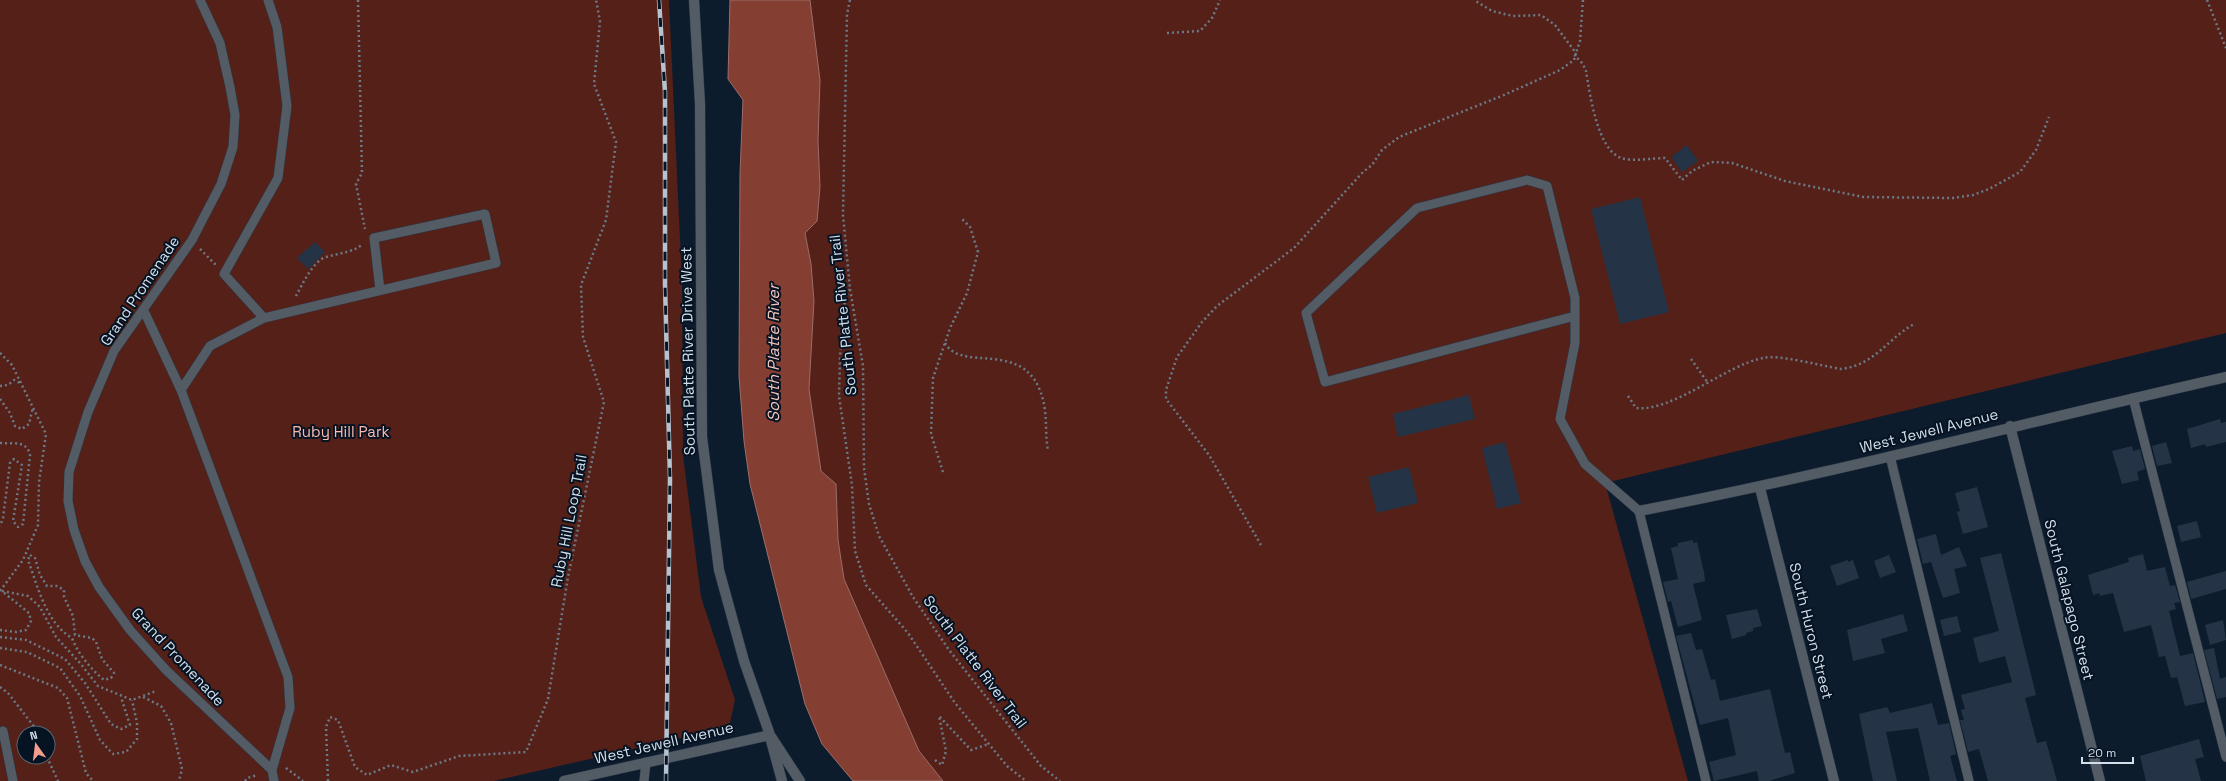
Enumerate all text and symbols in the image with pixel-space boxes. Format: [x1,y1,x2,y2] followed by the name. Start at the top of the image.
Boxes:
[96,232,183,349] street label: Grand Promenade
[825,234,860,396] street label: South Platte River Trail
[676,246,699,456] street label: South Platte River Drive West
[763,282,784,422] water label: South Platte River
[1858,404,2000,457] street label: West Jewell Avenue
[292,422,390,441] park label: Ruby Hill Park
[546,453,591,589] street label: Ruby Hill Loop Trail
[2040,517,2099,682] street label: South Galapago Street
[1785,561,1838,701] street label: South Huron Street
[919,592,1032,732] street label: South Platte River Trail
[128,603,229,710] street label: Grand Promenade
[592,717,735,768] street label: West Jewell Avenue
[16,725,56,765] north arrow
[28,728,39,743] text: N
[2082,739,2133,765] scale bar
[2088,745,2116,761] text: 20 m

